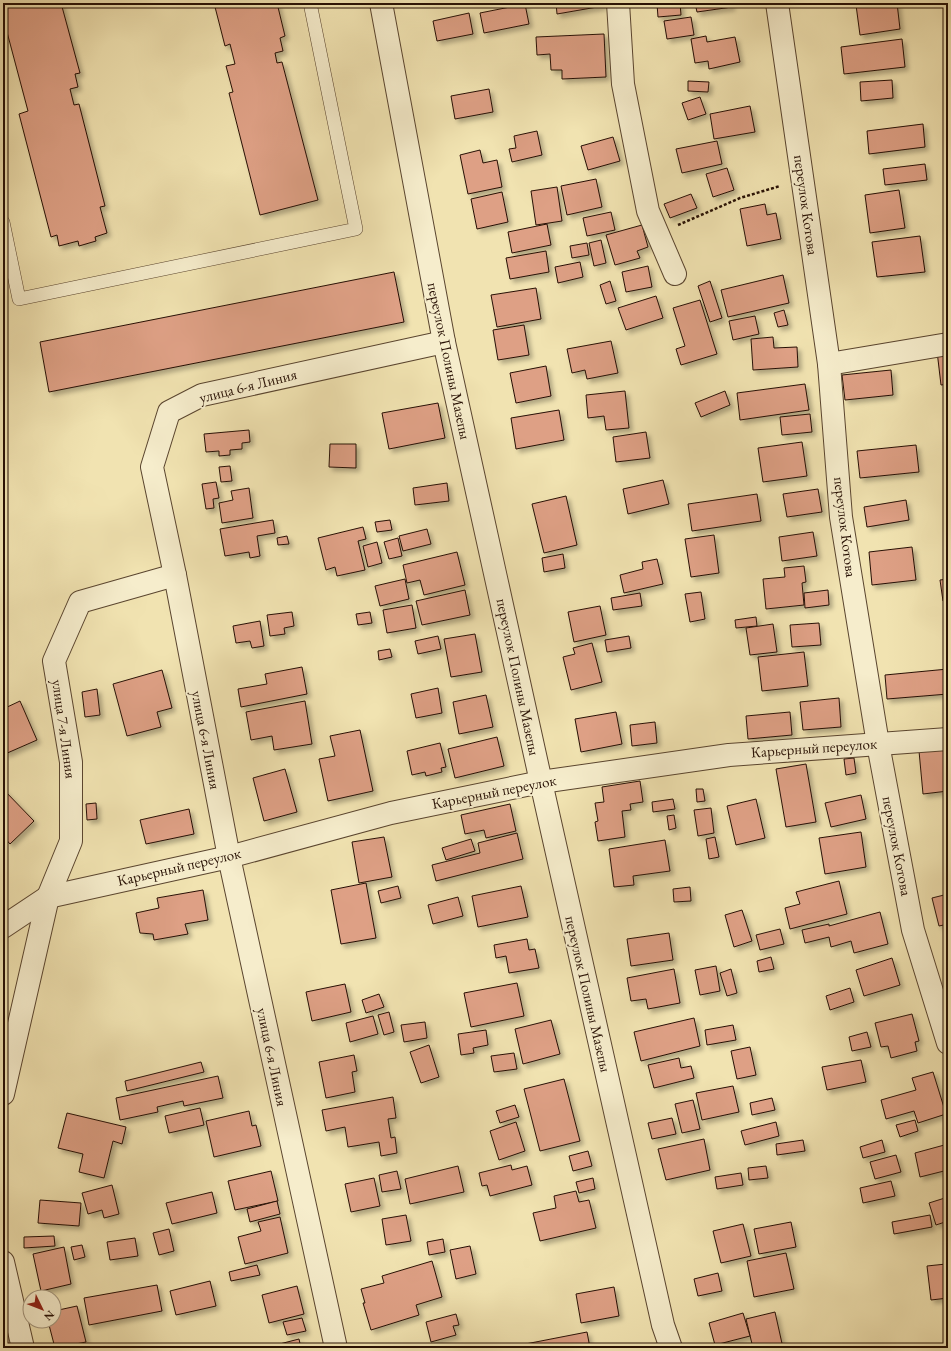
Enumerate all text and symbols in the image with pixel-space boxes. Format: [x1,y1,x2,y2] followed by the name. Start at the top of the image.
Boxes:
[790,154,823,256] street label: переулок Котова
[424,281,475,441] street label: переулок Полины Мазепы
[197,364,299,407] street label: улица 6-я Линия
[830,476,861,578] street label: переулок Котова
[493,597,544,757] street label: переулок Полины Мазепы
[48,678,81,780] street label: улица 7-я Линия
[188,689,225,791] street label: улица 6-я Линия
[750,734,878,761] street label: Карьерный переулок
[430,770,558,813] street label: Карьерный переулок
[879,795,916,897] street label: переулок Котова
[115,843,243,890] street label: Карьерный переулок
[561,914,616,1074] street label: переулок Полины Мазепы
[253,1006,292,1108] street label: улица 6-я Линия
[22,1289,62,1329] north arrow
[41,1308,57,1324] text: N

